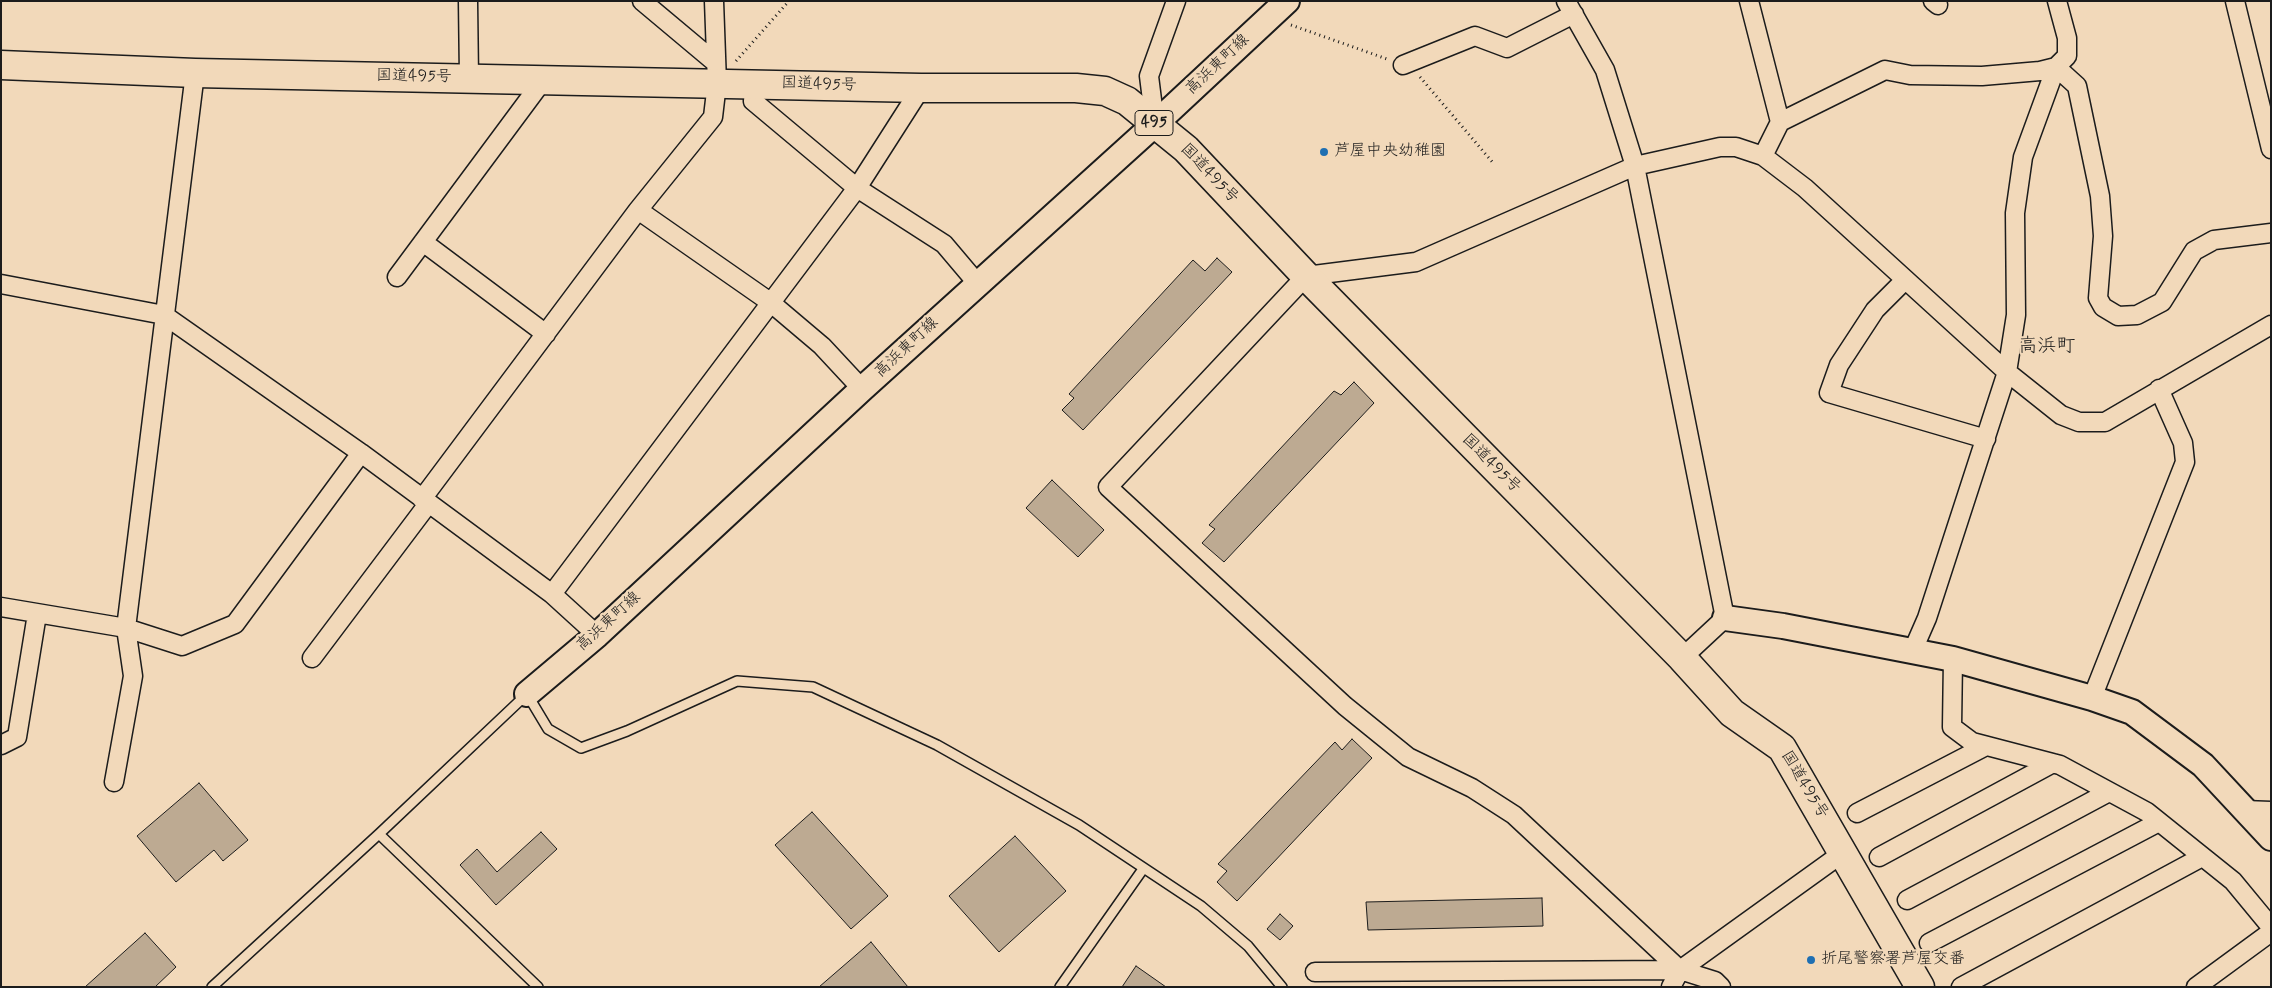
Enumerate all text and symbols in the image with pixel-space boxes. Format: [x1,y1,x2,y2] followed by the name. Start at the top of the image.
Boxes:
[1182,31,1254,99] street label: 高浜東町線
[376,67,452,87] street label: 国道495号
[781,74,857,96] street label: 国道495号
[1135,110,1173,136] road number: 495
[1176,140,1242,208] street label: 国道495号
[1334,142,1446,162] place label: 芦屋中央幼稚園
[1318,146,1330,158] marker: 芦屋中央幼稚園
[871,314,943,382] street label: 高浜東町線
[2019,336,2075,358] district label: 高浜町
[1457,430,1525,498] street label: 国道495号
[573,588,645,656] street label: 高浜東町線
[1776,748,1832,822] street label: 国道495号
[1821,950,1965,970] place label: 折尾警察署芦屋交番
[1805,954,1817,966] marker: 折尾警察署芦屋交番

